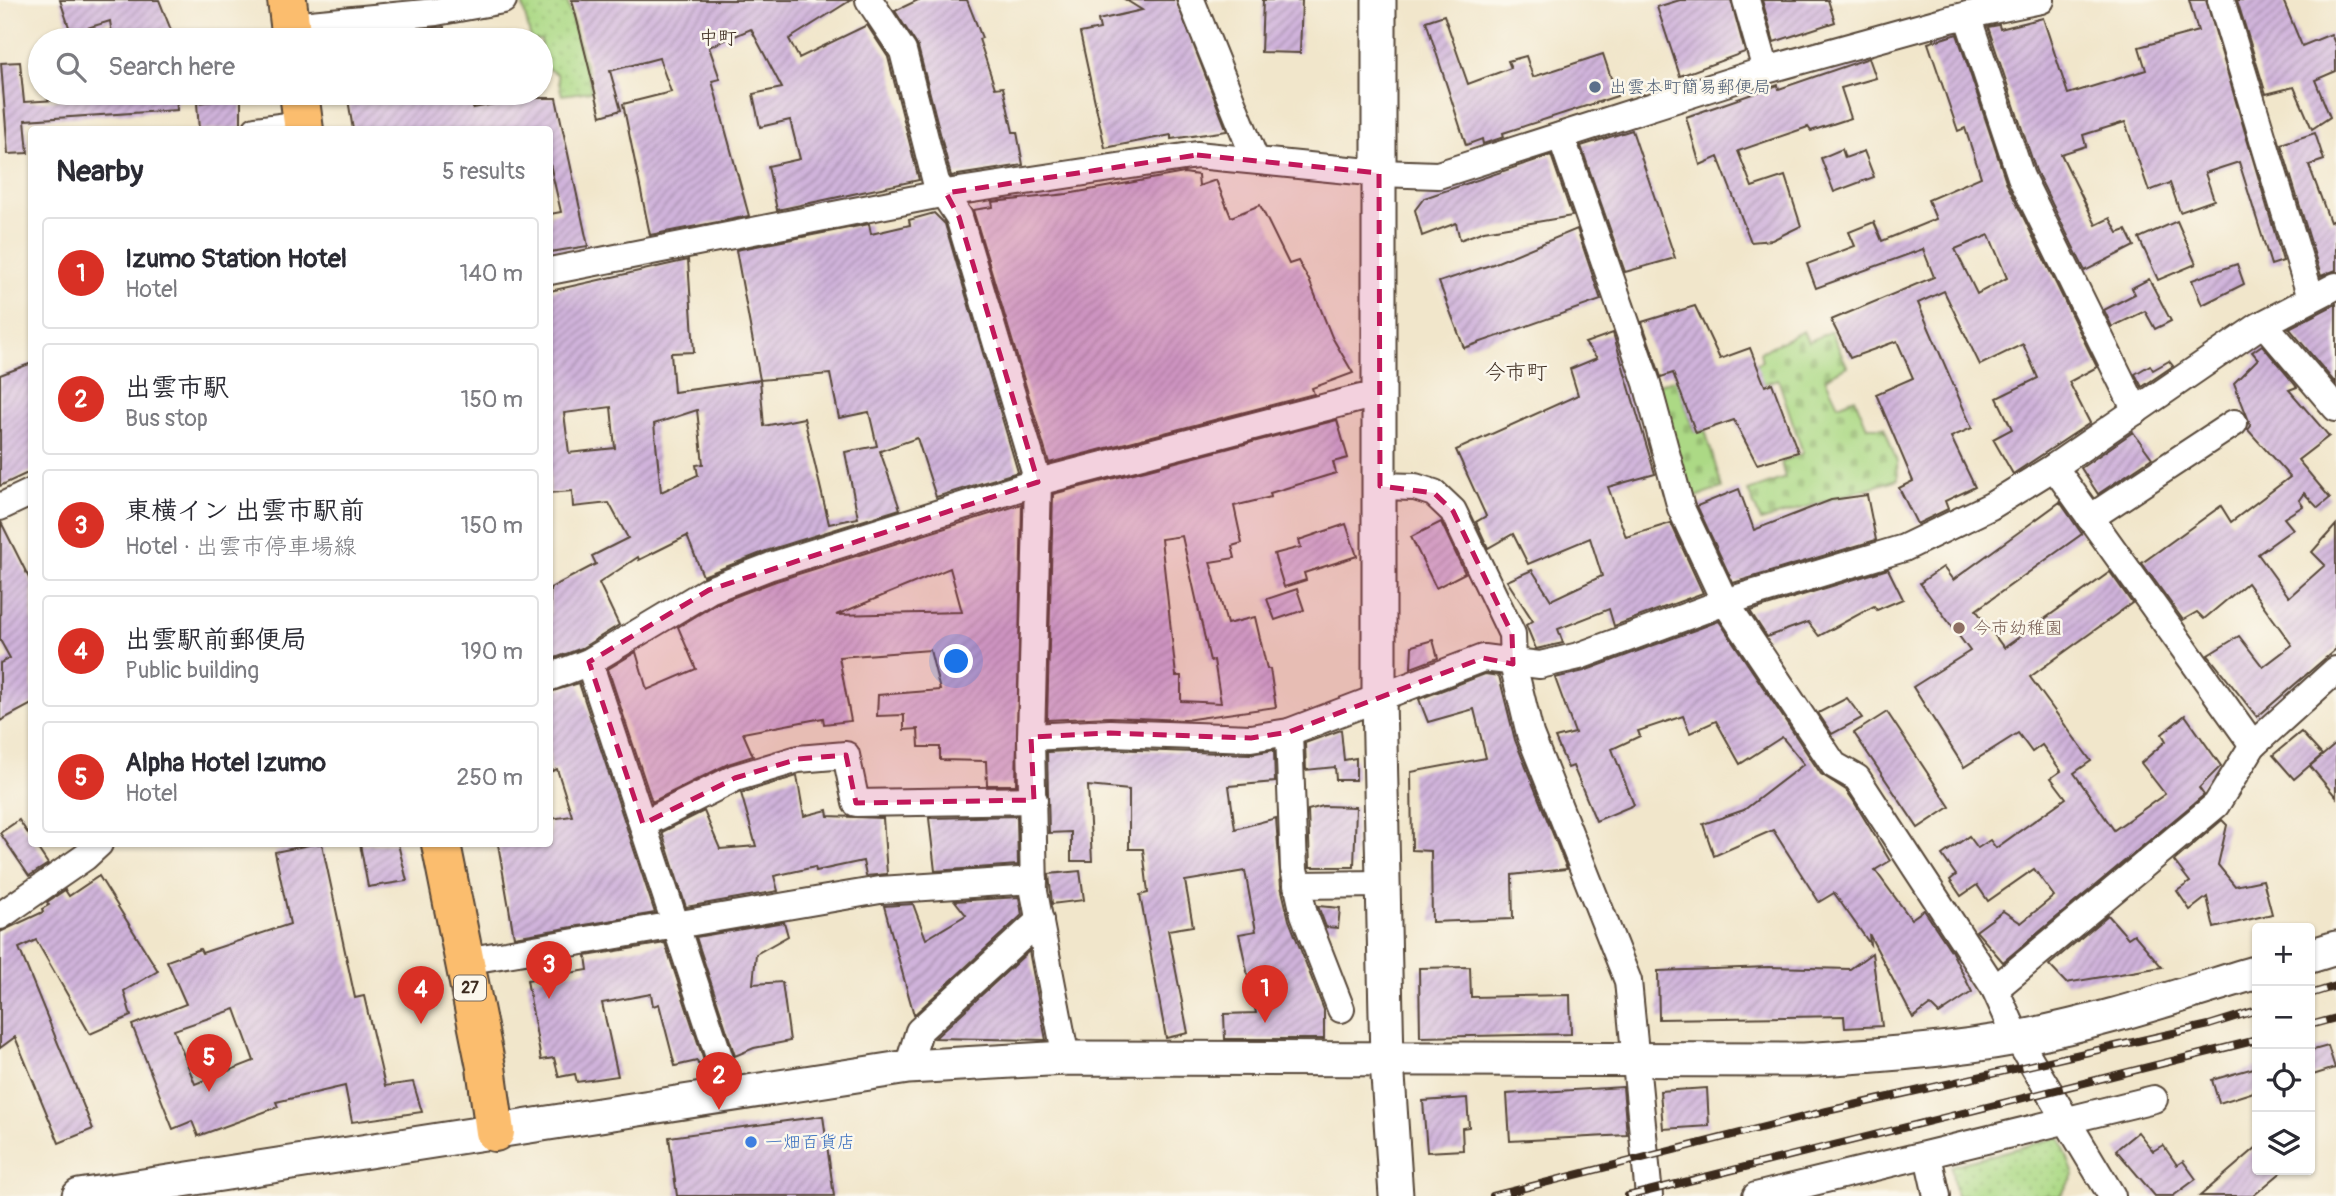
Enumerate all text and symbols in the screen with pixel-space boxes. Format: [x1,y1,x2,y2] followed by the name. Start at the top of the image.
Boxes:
[699,26,737,50] district label: 中町
[28,28,553,105] search box
[52,48,90,86] icon: search
[108,51,235,83] text: Search here
[1609,76,1771,99] place label: 出雲本町簡易郵便局
[1587,79,1603,95] marker: 出雲本町簡易郵便局
[56,153,143,190] text: Nearby
[442,157,525,186] text: 5 results
[125,243,347,275] text: Izumo Station Hotel
[77,259,86,288] text: 1
[460,259,523,288] text: 140 m
[125,275,178,304] text: Hotel
[1485,359,1548,386] district label: 今市町
[125,372,229,404] text: 出雲市駅
[75,385,87,414] text: 2
[460,385,523,414] text: 150 m
[125,404,208,433] text: Bus stop
[125,495,365,527] text: 東横イン 出雲市駅前
[75,511,87,540] text: 3
[460,511,523,540] text: 150 m
[125,532,356,561] text: Hotel · 出雲市停車場線
[1973,617,2063,640] place label: 今市幼稚園
[1951,620,1967,636] marker: 今市幼稚園
[125,624,307,656] text: 出雲駅前郵便局
[74,637,88,666] text: 4
[461,637,523,666] text: 190 m
[939,644,973,678] your location
[125,656,259,685] text: Public building
[125,747,326,779] text: Alpha Hotel Izumo
[75,763,87,792] text: 5
[457,763,523,792] text: 250 m
[125,779,178,808] text: Hotel
[2252,923,2315,1175] map controls
[2252,923,2315,986] button: +
[526,941,572,999] pin: 3
[1242,965,1288,1023] pin: 1
[398,966,444,1024] pin: 4
[454,976,486,1000] road number: 27
[2252,986,2315,1049] button: −
[186,1034,232,1092] pin: 5
[2252,1049,2315,1112] button: locate
[696,1052,742,1110] pin: 2
[2252,1112,2315,1175] button: layers
[765,1131,855,1154] place label: 一畑百貨店
[743,1134,759,1150] marker: 一畑百貨店

